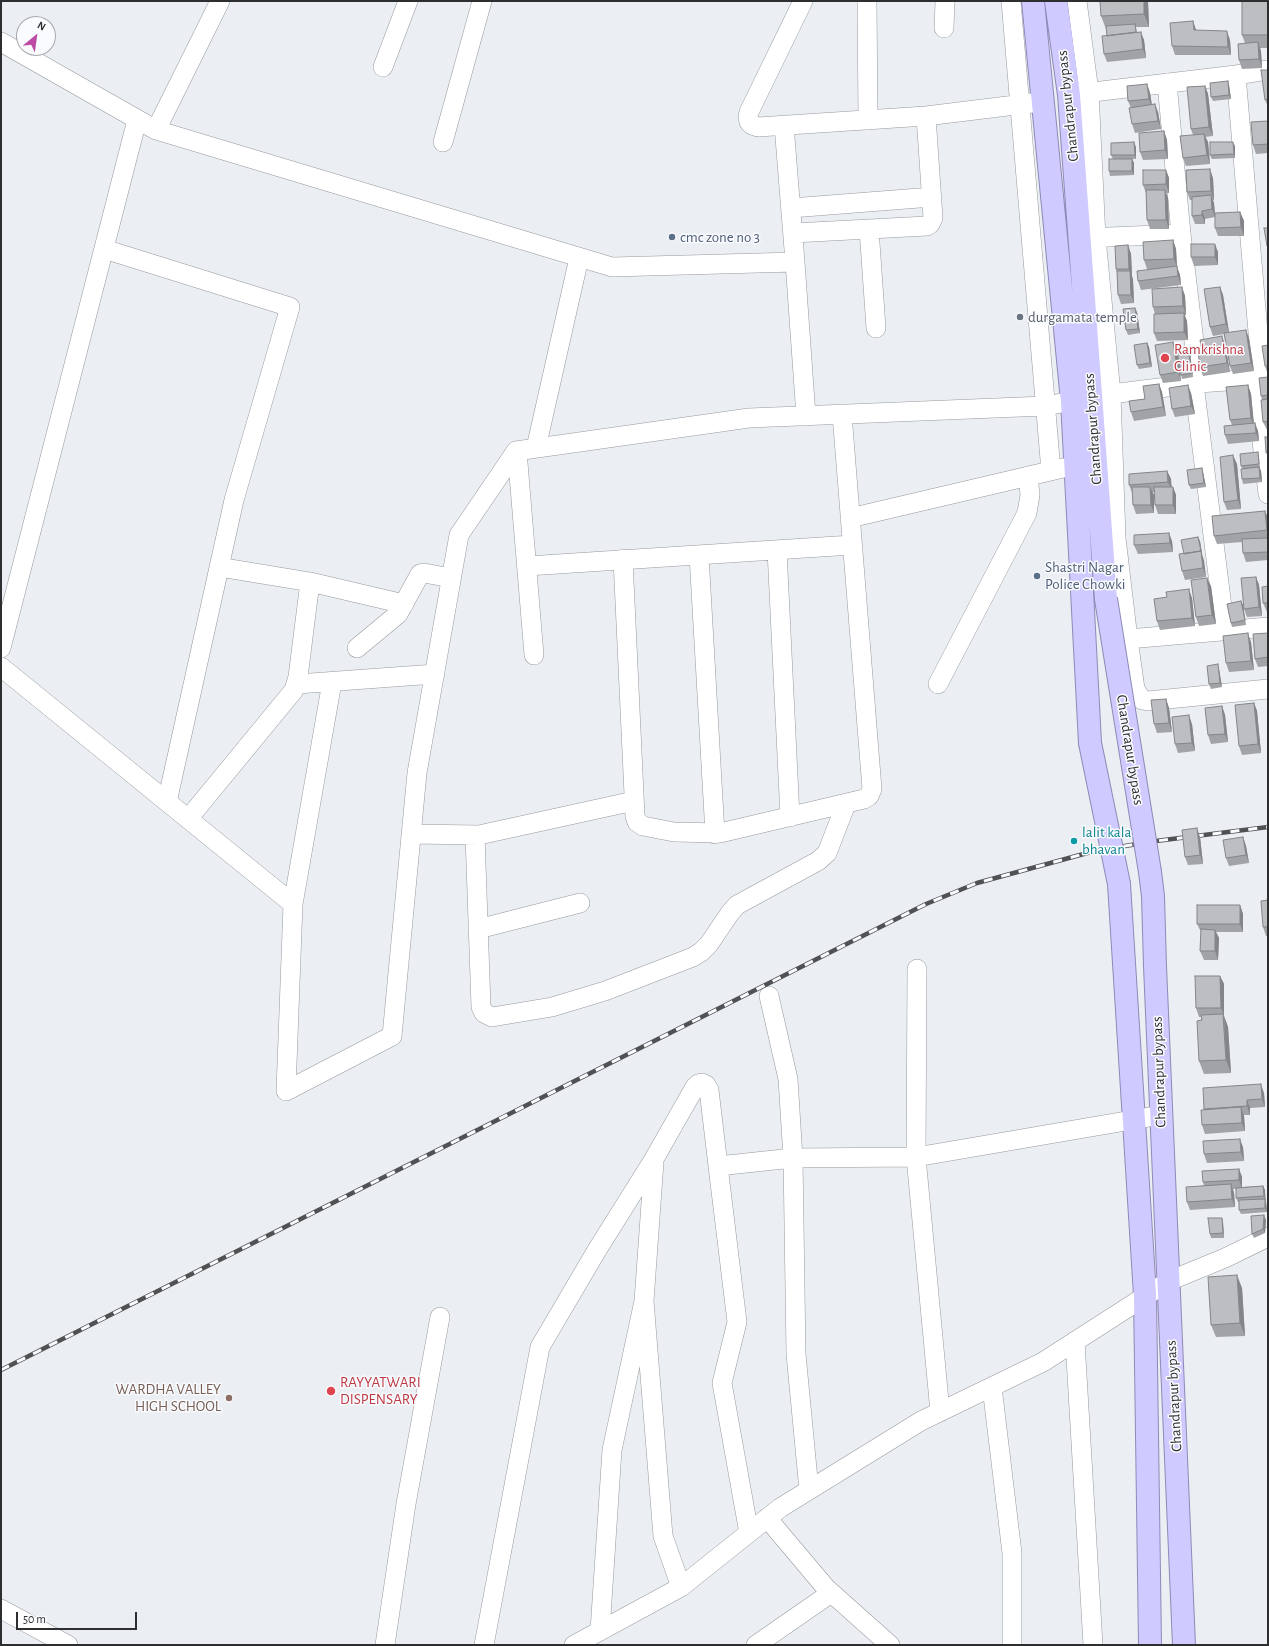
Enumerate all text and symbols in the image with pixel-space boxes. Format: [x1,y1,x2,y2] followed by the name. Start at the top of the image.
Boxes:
[16,16,56,56] north arrow
[36,19,48,33] text: N
[1053,50,1083,162] street label: Chandrapur bypass
[680,228,760,246] place label: cmc zone no 3
[667,232,677,242] marker: cmc zone no 3
[1028,308,1137,326] place label: durgamata temple
[1015,312,1025,322] marker: durgamata temple
[1174,340,1244,375] place label: Ramkrishna Clinic
[1159,352,1171,364] marker: Ramkrishna Clinic
[1080,373,1106,485] street label: Chandrapur bypass
[1045,558,1125,593] place label: Shastri Nagar Police Chowki
[1032,571,1042,581] marker: Shastri Nagar Police Chowki
[1112,694,1148,806] street label: Chandrapur bypass
[1082,823,1131,858] place label: lalit kala bhavan
[1069,836,1079,846] marker: lalit kala bhavan
[1148,1016,1170,1128] street label: Chandrapur bypass
[1162,1340,1186,1452] street label: Chandrapur bypass
[340,1373,421,1408] place label: RAYYATWARI DISPENSARY
[115,1380,221,1415] place label: WARDHA VALLEY HIGH SCHOOL
[325,1385,337,1397] marker: RAYYATWARI DISPENSARY
[224,1393,234,1403] marker: WARDHA VALLEY HIGH SCHOOL
[18,1604,139,1630] scale bar
[23,1613,46,1625] text: 50 m

